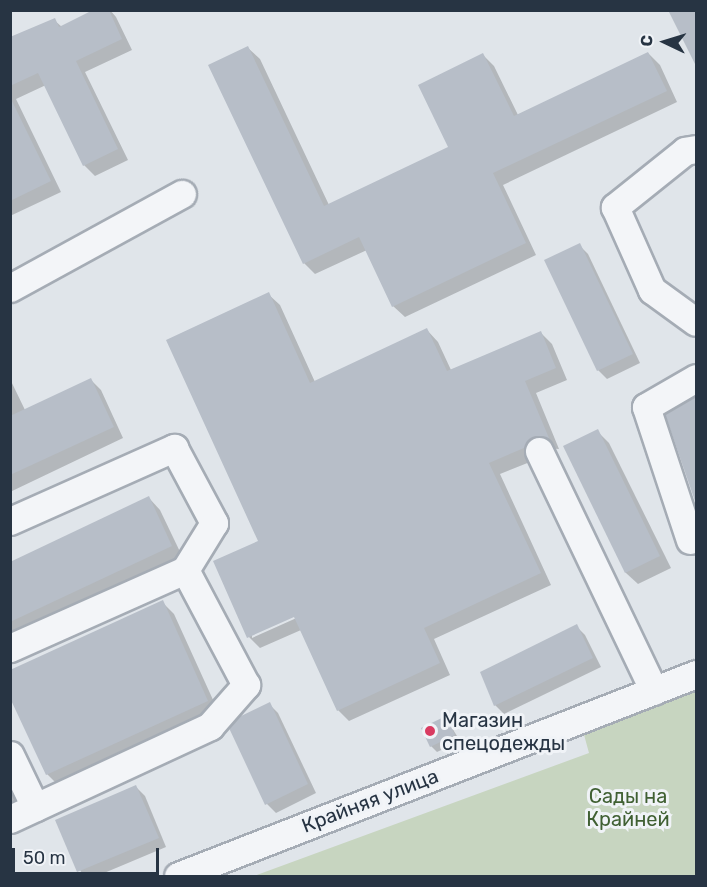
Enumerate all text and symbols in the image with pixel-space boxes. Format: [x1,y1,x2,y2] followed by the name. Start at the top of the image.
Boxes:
[635,12,695,72] north arrow
[637,34,656,47] text: С
[442,708,565,755] place label: Магазин спецодежды
[423,724,437,738] marker: Магазин спецодежды
[298,764,442,838] street label: Крайняя улица
[586,784,670,831] park label: Сады на Крайней
[15,836,162,874] scale bar
[23,847,66,869] text: 50 m

